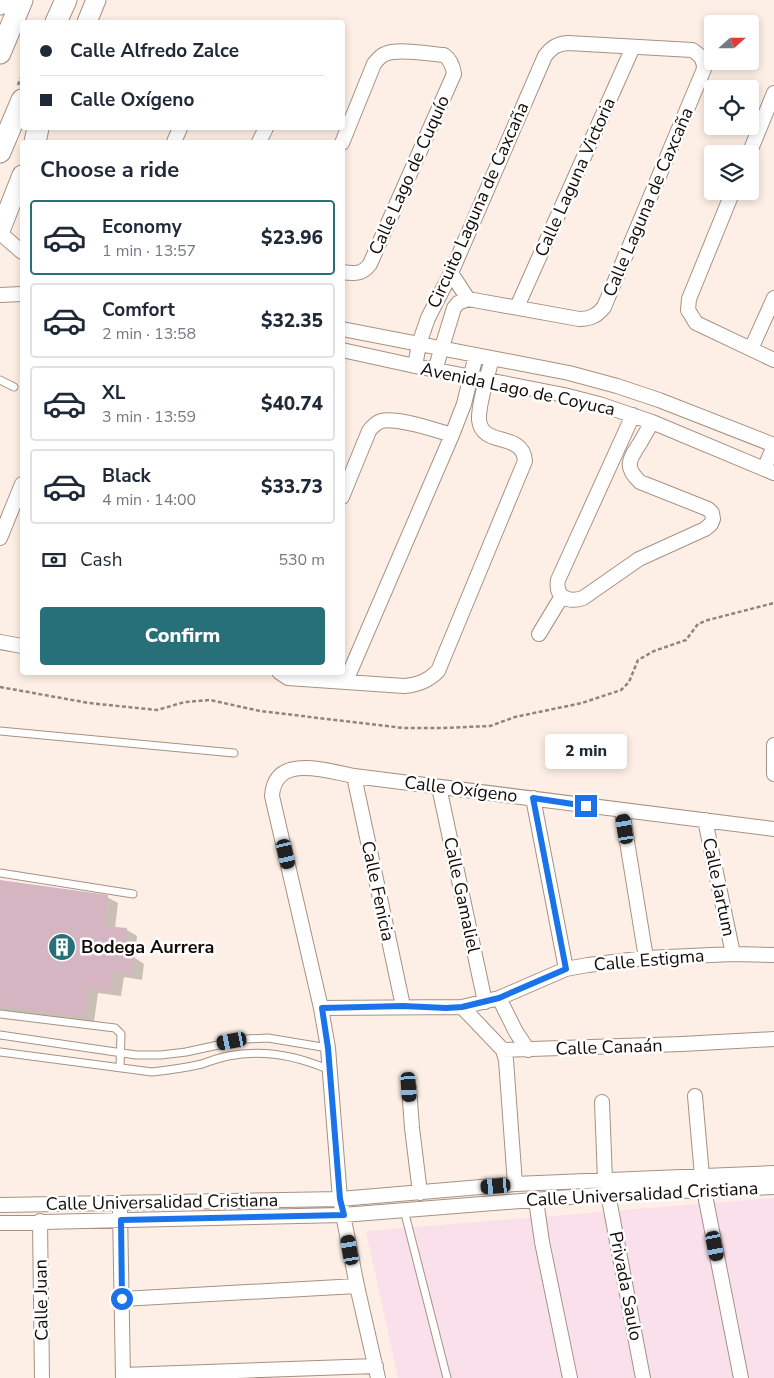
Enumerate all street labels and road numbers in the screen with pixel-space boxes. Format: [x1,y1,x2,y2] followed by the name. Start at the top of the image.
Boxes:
[363,92,455,258] street label: Calle Lago de Cuquío
[529,94,621,260] street label: Calle Laguna Victoria
[422,98,534,312] street label: Circuito Laguna de Caxcaña
[597,104,699,300] street label: Calle Laguna de Caxcaña
[419,357,617,421] street label: Avenida Lago de Coyuca
[403,770,519,808] street label: Calle Oxígeno
[438,835,486,956] street label: Calle Gamaliel
[697,835,741,939] street label: Calle Jartum
[356,839,400,943] street label: Calle Fenicia
[593,943,705,977] street label: Calle Estigma
[555,1033,663,1061] street label: Calle Canaán
[525,1176,759,1212] street label: Calle Universalidad Cristiana
[45,1188,279,1216] street label: Calle Universalidad Cristiana
[604,1229,648,1343] street label: Privada Saulo
[28,1259,54,1341] street label: Calle Juan

